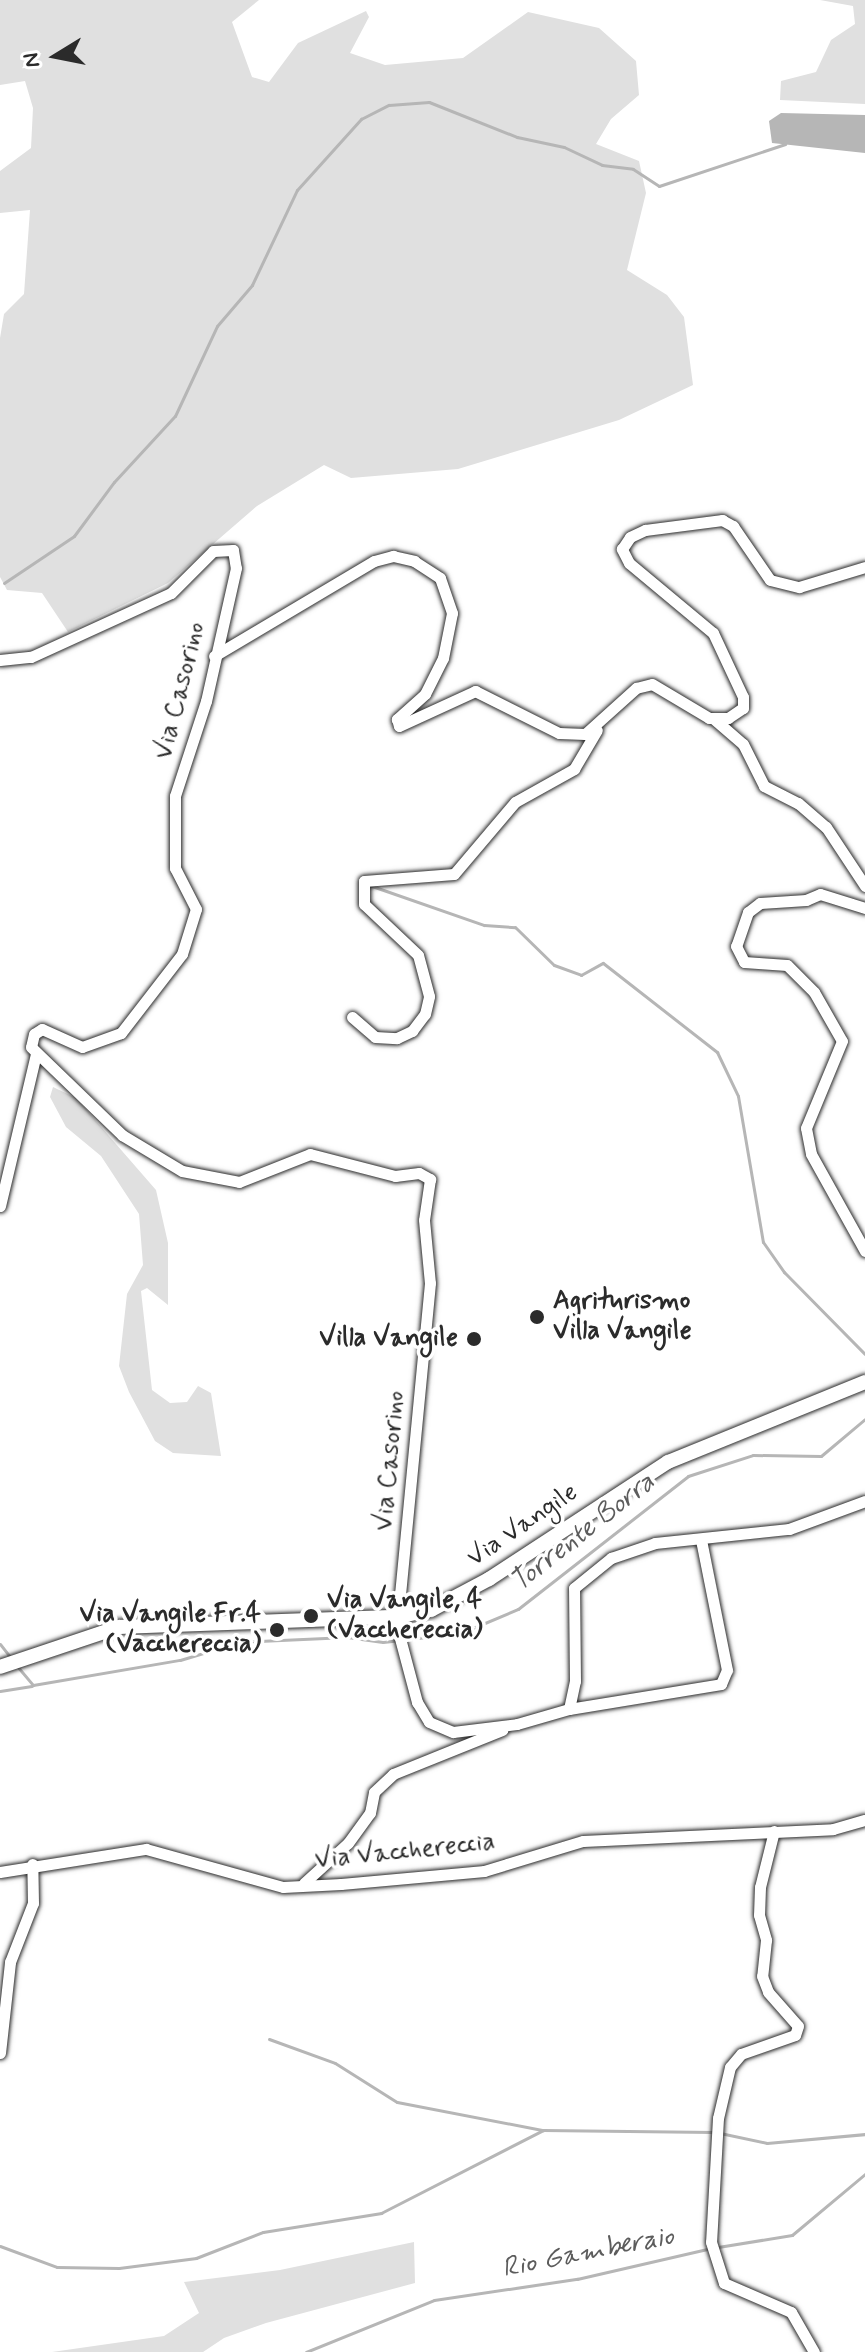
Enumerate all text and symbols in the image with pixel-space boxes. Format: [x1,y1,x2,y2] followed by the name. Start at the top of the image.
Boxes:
[16,16,96,96] north arrow
[17,51,47,70] text: N
[149,620,213,762] street label: Via Casorino
[553,1286,690,1348] place label: Agriturismo Villa Vangile
[528,1308,546,1326] marker: Agriturismo Villa Vangile
[323,1323,458,1355] place label: Villa Vangile
[465,1330,483,1348] marker: Villa Vangile
[369,1390,413,1532] street label: Via Casorino
[504,1466,662,1600] water label: Torrente Borra
[463,1479,583,1573] street label: Via Vangile
[327,1585,482,1646] place label: Via Vangile, 4 (Vacchereccia)
[85,1599,261,1660] place label: Via Vangile Fr.4 (Vacchereccia)
[302,1607,320,1625] marker: Via Vangile, 4 (Vacchereccia)
[268,1621,286,1639] marker: Via Vangile Fr.4 (Vacchereccia)
[315,1827,495,1877] street label: Via Vacchereccia
[501,2220,675,2286] water label: Rio Gamberaio

